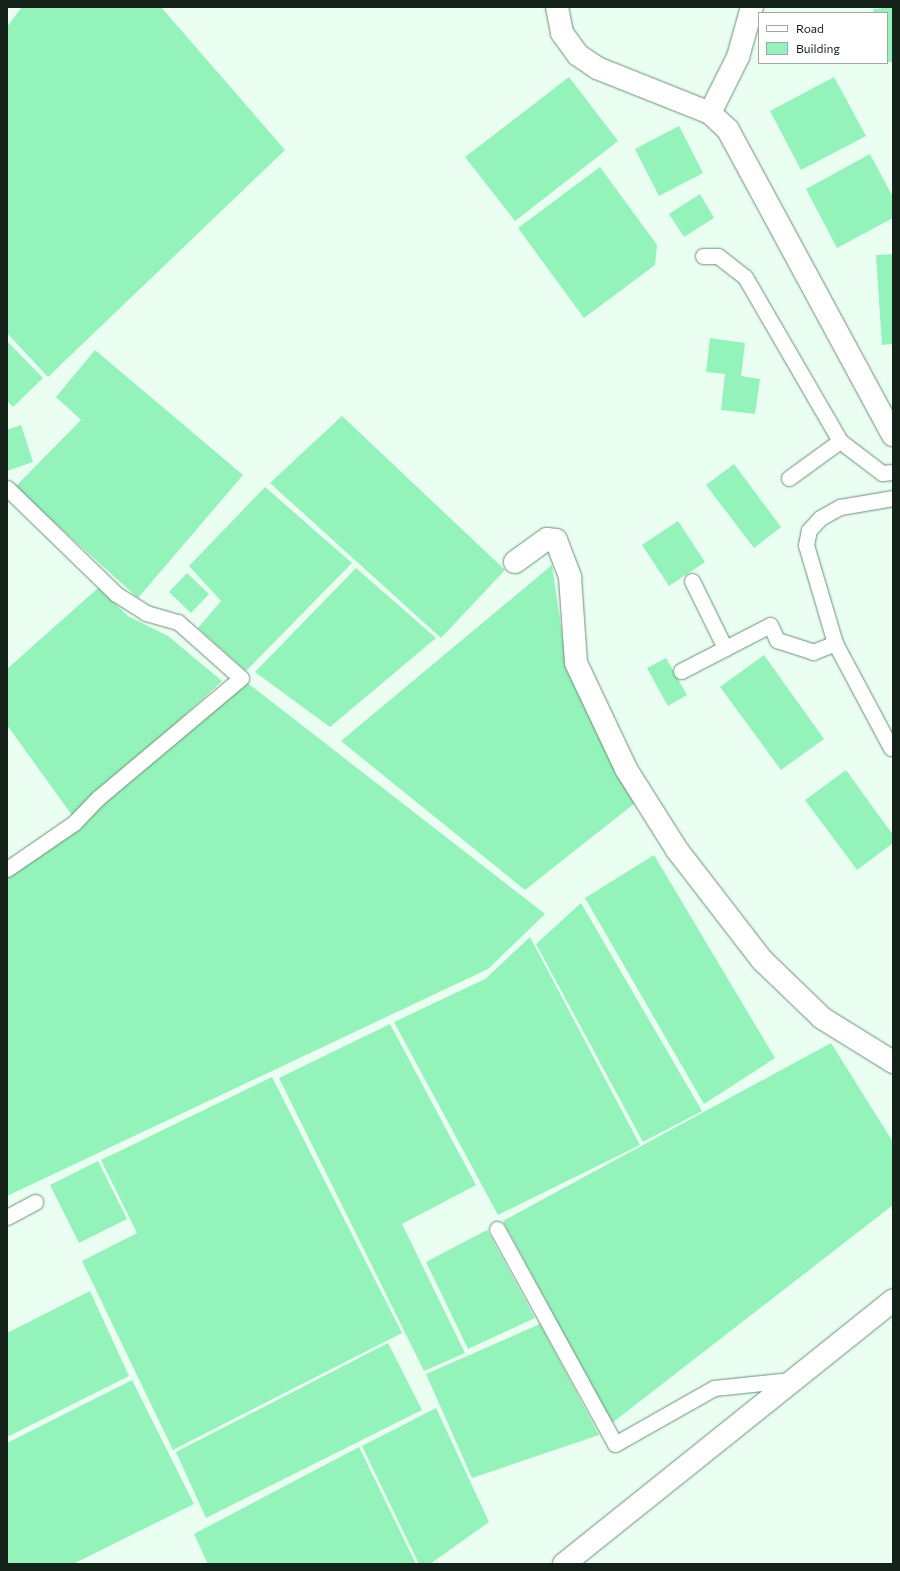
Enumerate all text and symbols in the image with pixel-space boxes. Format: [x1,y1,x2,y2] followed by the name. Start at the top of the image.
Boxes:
[758,12,888,64] legend
[796,21,824,35] text: Road
[796,41,840,55] text: Building

